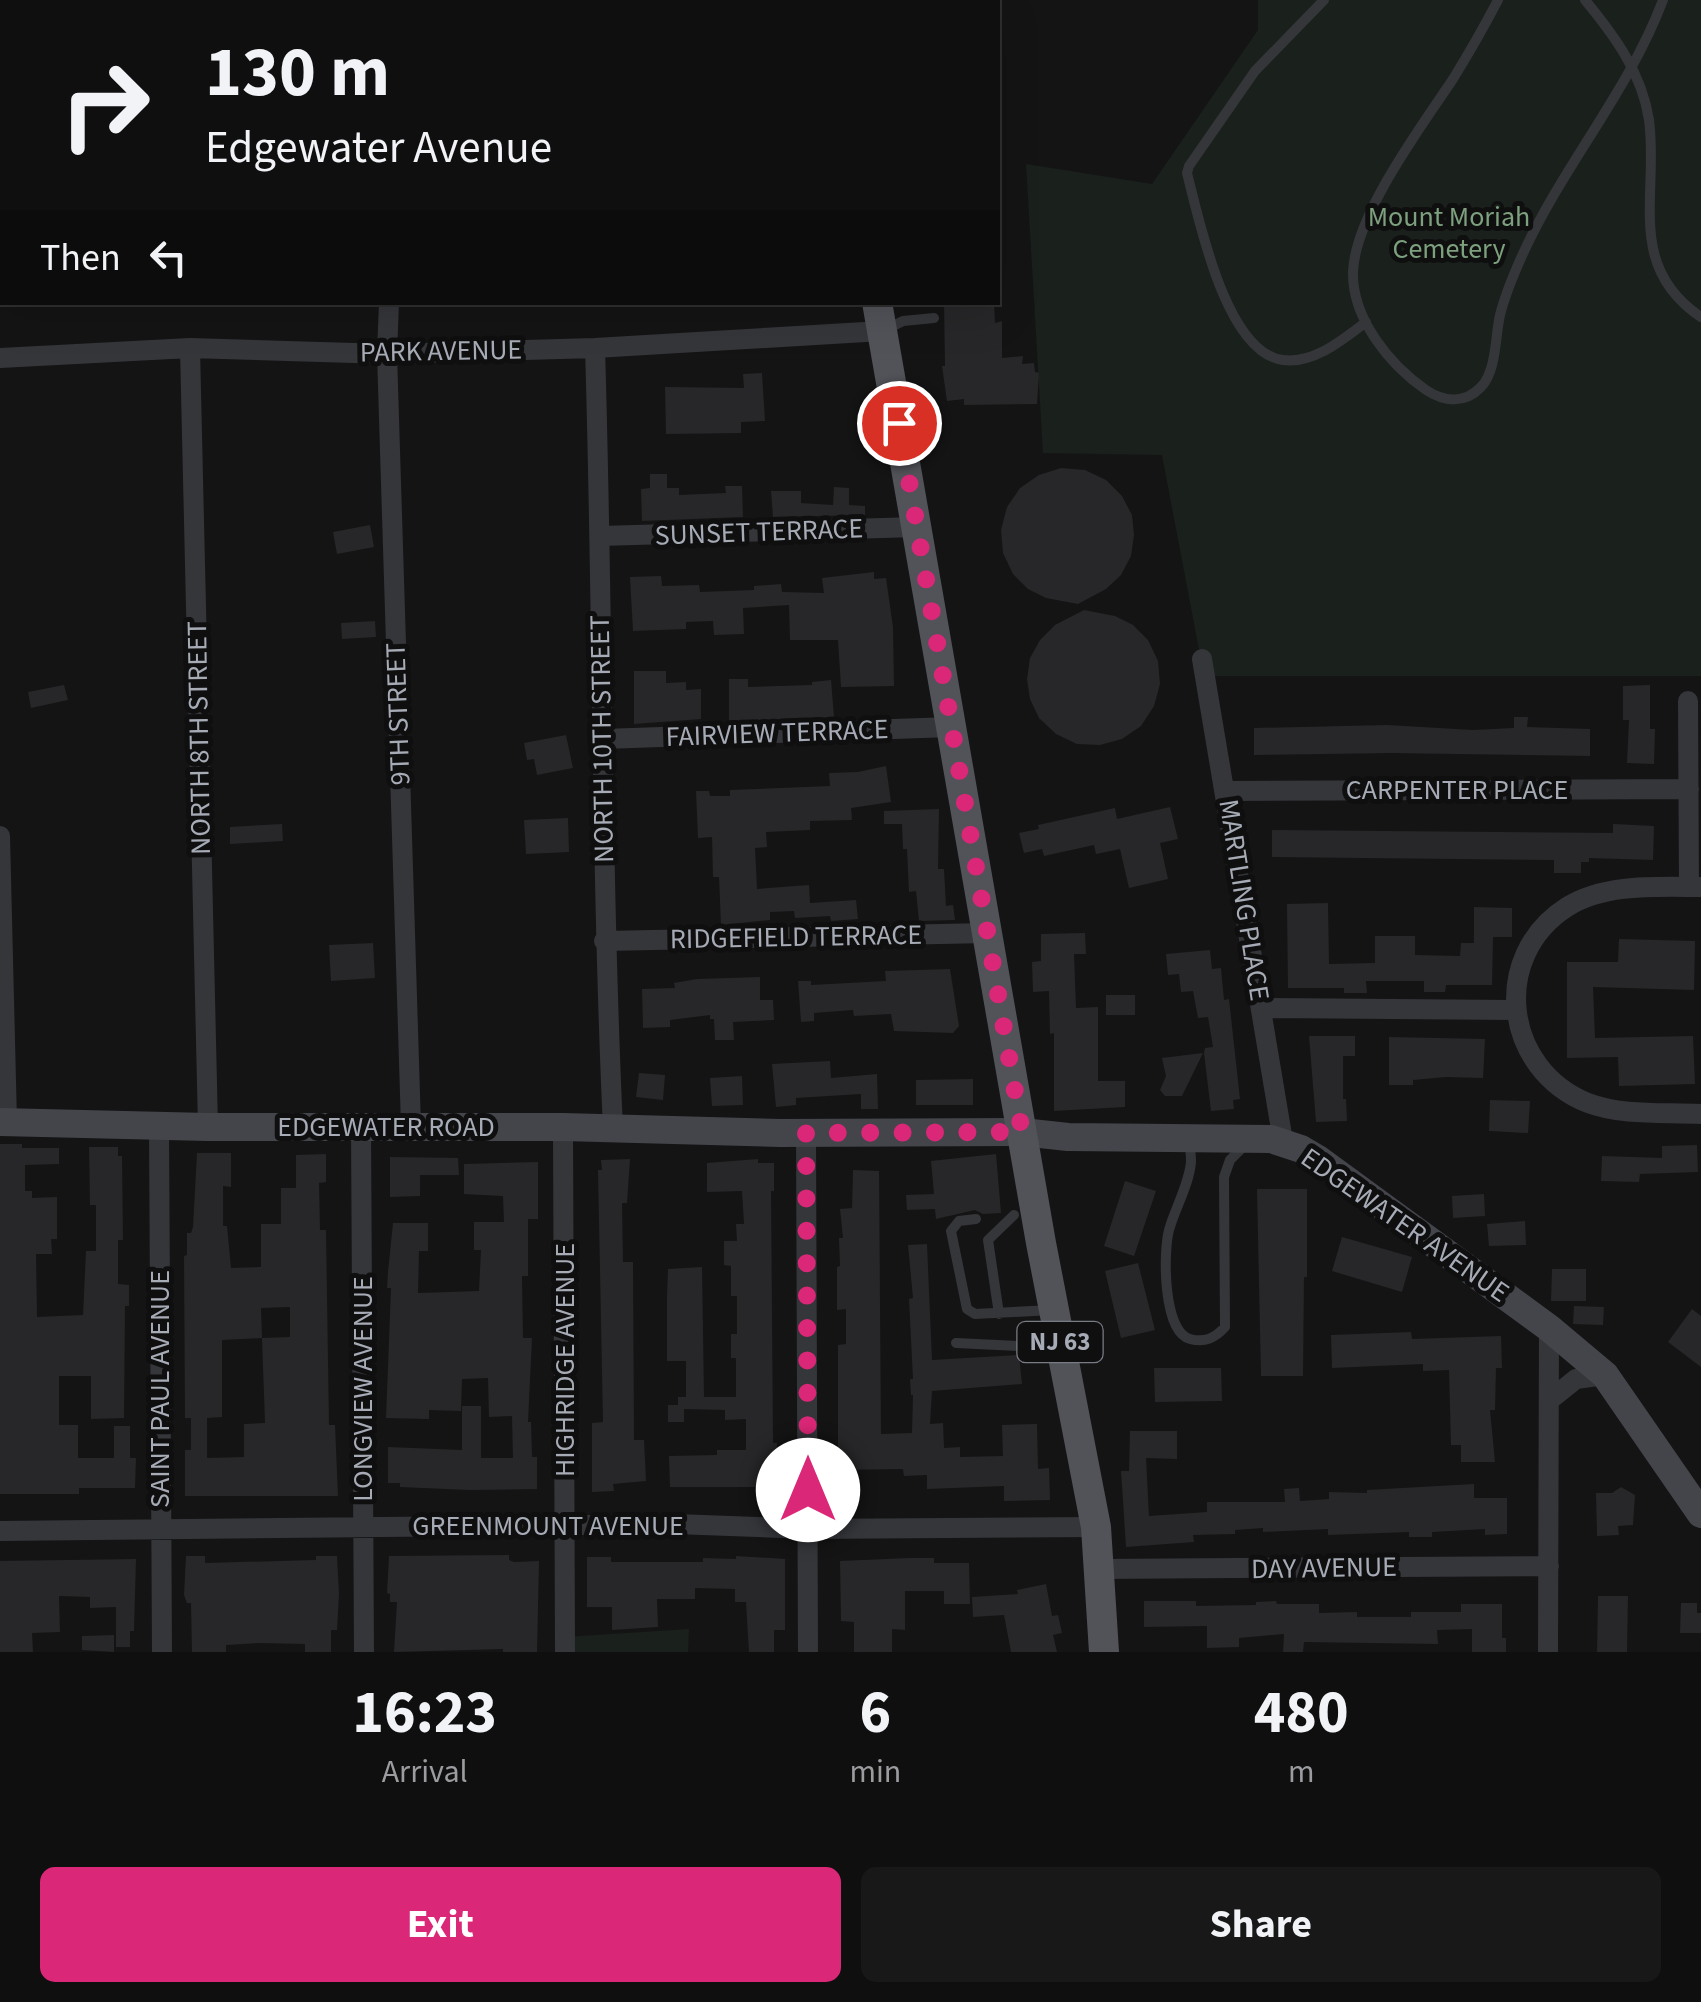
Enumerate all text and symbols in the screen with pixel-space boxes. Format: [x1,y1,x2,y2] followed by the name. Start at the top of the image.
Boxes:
[205,23,390,123] text: 130 m
[40,40,170,170] icon: right
[205,116,552,180] text: Edgewater Avenue
[1368,197,1530,269] park label: Mount Moriah Cemetery
[141,230,196,285] icon: left
[40,231,121,285] text: Then
[359,330,523,372] street label: PARK AVENUE
[857,381,942,466] pin
[872,396,927,451] icon: arrive
[654,508,864,556] street label: SUNSET TERRACE
[580,615,624,863] street label: NORTH 10TH STREET
[177,621,221,855] street label: NORTH 8TH STREET
[376,642,420,786] street label: 9TH STREET
[665,709,889,757] street label: FAIRVIEW TERRACE
[1346,770,1568,810] street label: CARPENTER PLACE
[1208,796,1280,1004] street label: MARTLING PLACE
[670,915,922,959] street label: RIDGEFIELD TERRACE
[277,1107,495,1147] street label: EDGEWATER ROAD
[1293,1138,1517,1312] street label: EDGEWATER AVENUE
[545,1243,585,1477] street label: HIGHRIDGE AVENUE
[140,1270,180,1508] street label: SAINT PAUL AVENUE
[343,1276,383,1502] street label: LONGVIEW AVENUE
[1018,1322,1102,1362] road number: NJ 63
[756,1438,860,1542] position arrow
[412,1506,684,1546] street label: GREENMOUNT AVENUE
[1251,1547,1397,1589] street label: DAY AVENUE
[352,1671,497,1756] text: 16:23
[860,1671,891,1756] text: 6
[1254,1671,1349,1756] text: 480
[382,1749,468,1795] text: Arrival
[849,1749,901,1795] text: min
[1288,1749,1314,1795] text: m
[40,1867,841,1982] button: Exit
[861,1867,1661,1982] button: Share

